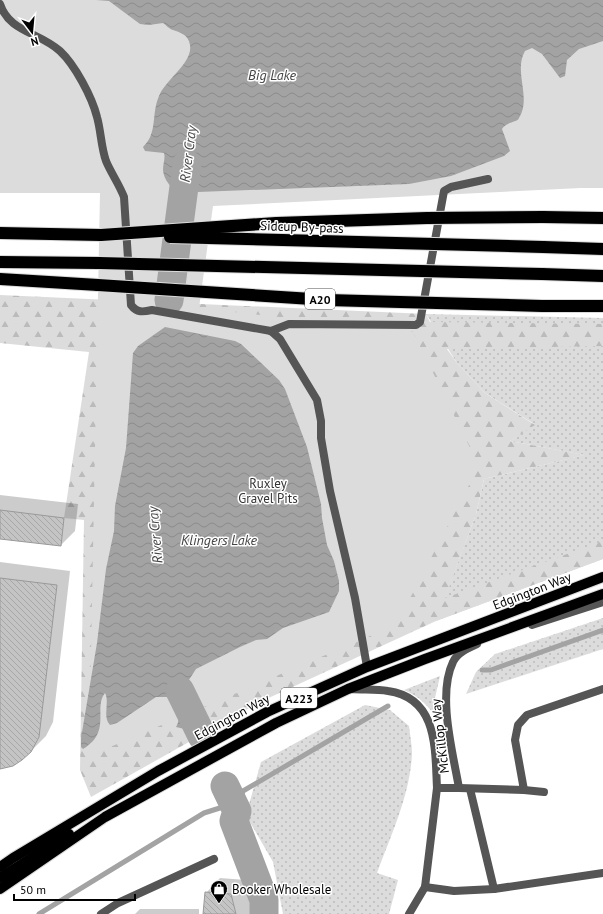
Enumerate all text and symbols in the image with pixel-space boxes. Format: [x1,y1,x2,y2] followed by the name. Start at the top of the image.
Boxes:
[12,12,52,52] north arrow
[29,34,40,49] text: N
[248,66,296,84] water label: Big Lake
[176,124,201,183] water label: River Cray
[260,217,344,237] street label: Sidcup By-pass
[305,289,335,309] road number: A20
[238,475,298,507] park label: Ruxley Gravel Pits
[143,505,166,564] water label: River Cray
[181,531,257,549] water label: Klingers Lake
[490,568,574,614] street label: Edgington Way
[281,688,317,708] road number: A223
[191,690,273,744] street label: Edgington Way
[427,698,453,774] street label: McKillop Way
[14,876,135,902] scale bar
[209,879,229,904] shop icon: Booker Wholesale
[232,881,331,898] place label: Booker Wholesale
[20,882,46,897] text: 50 m

